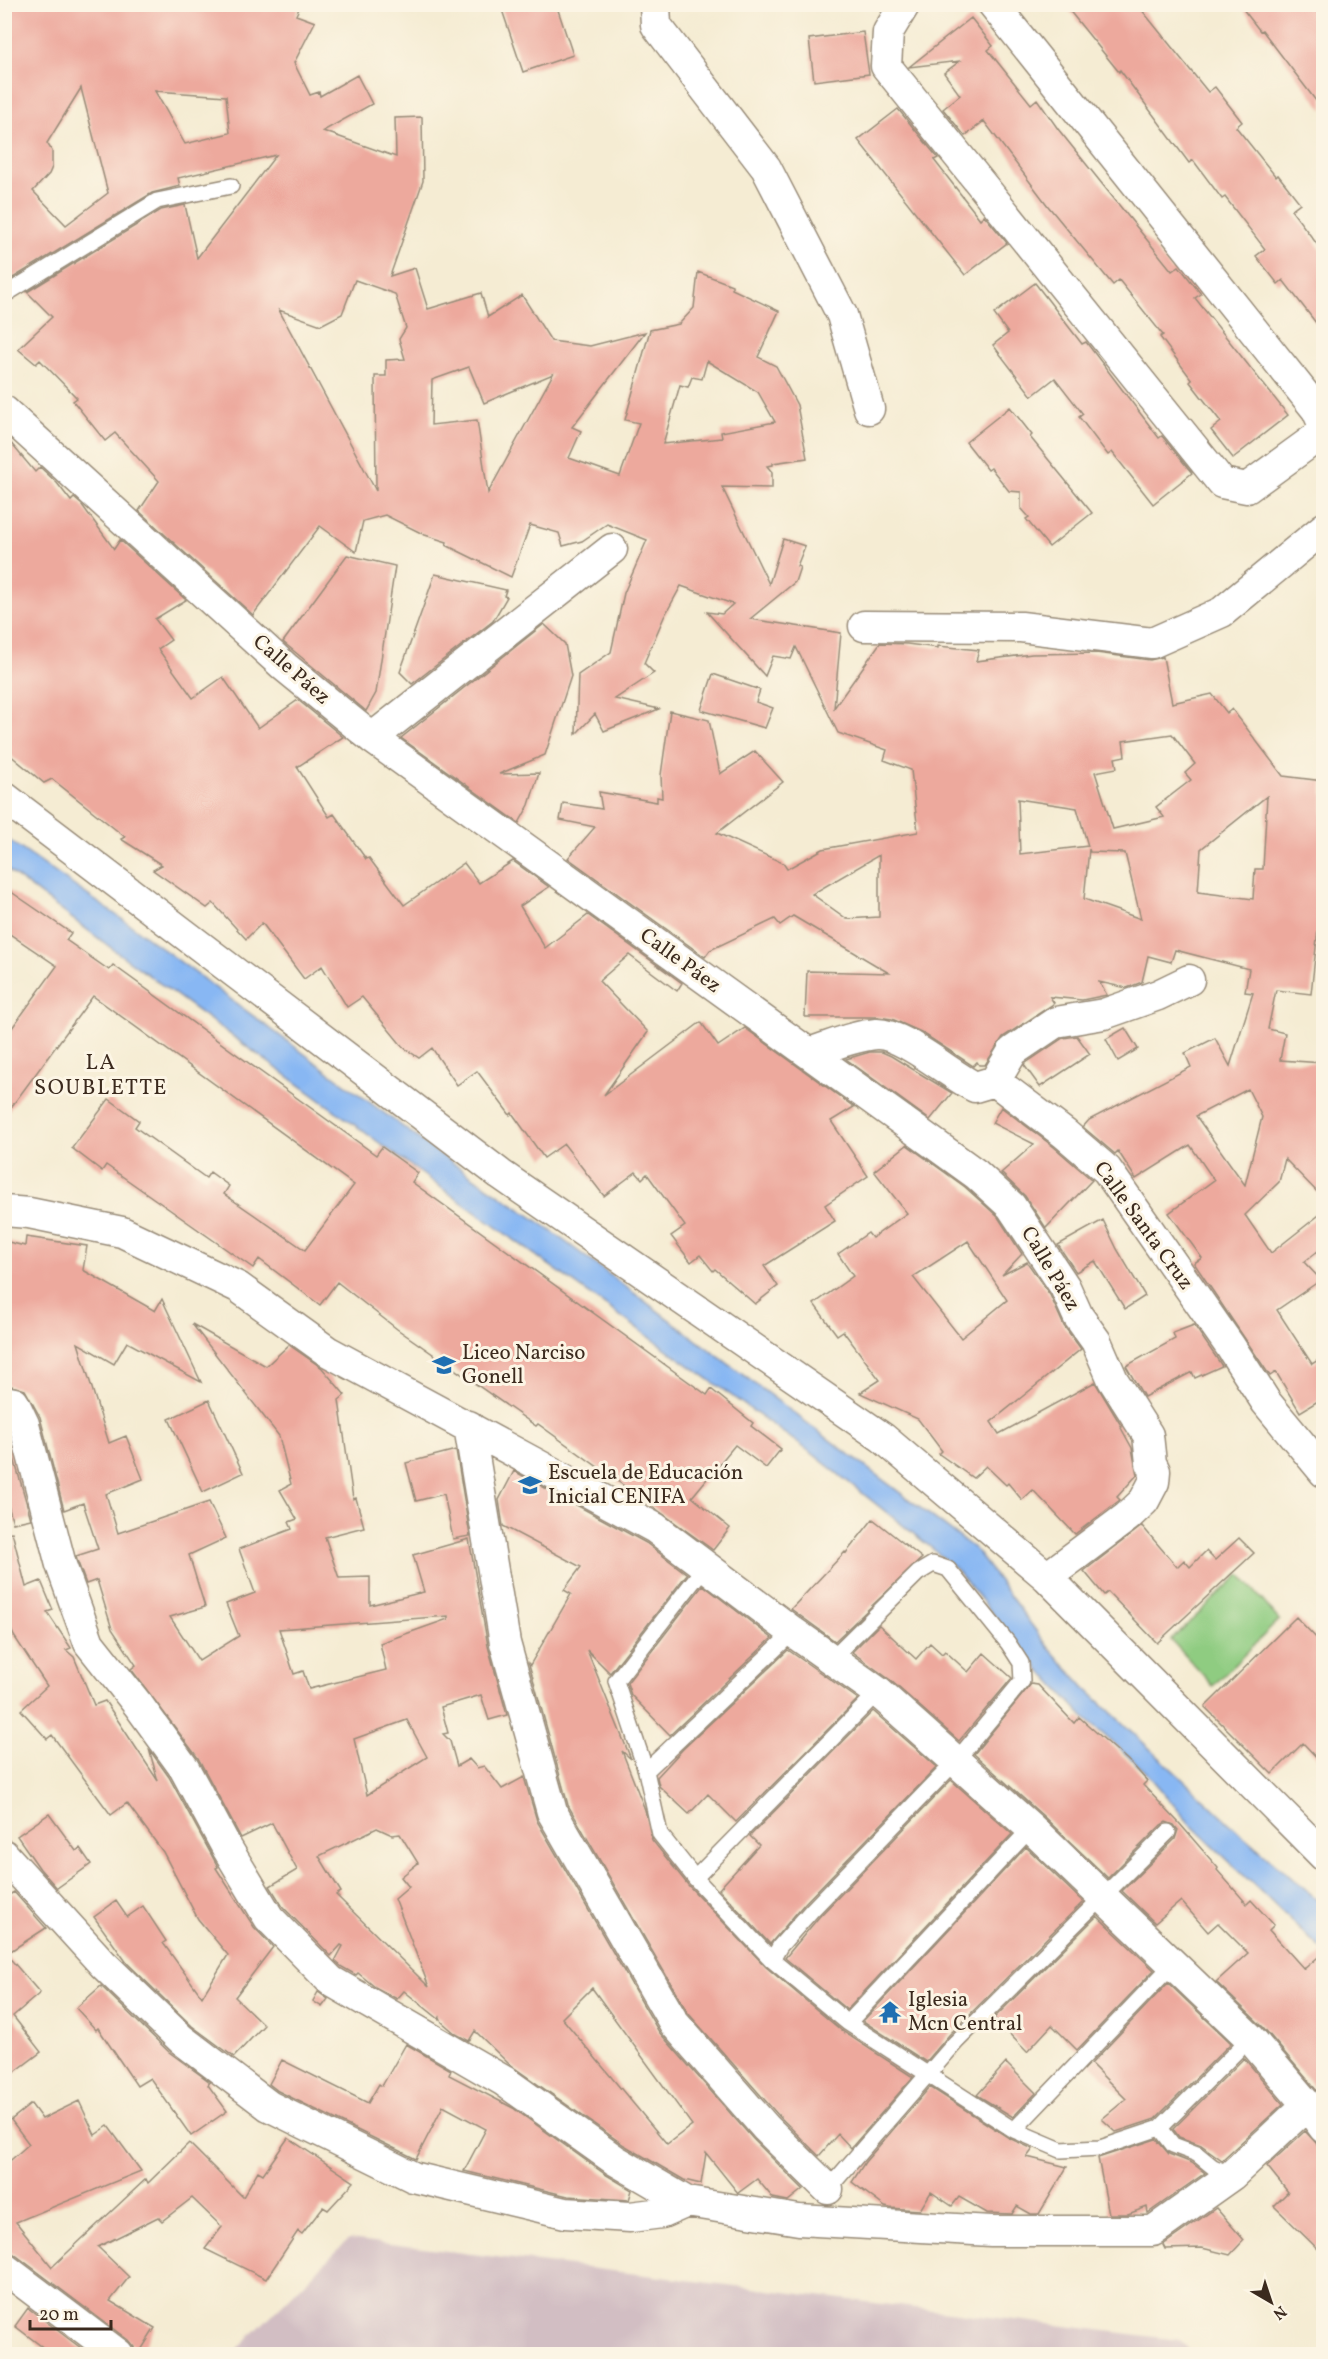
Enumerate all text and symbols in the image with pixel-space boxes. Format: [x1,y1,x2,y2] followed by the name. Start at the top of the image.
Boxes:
[246,628,336,712] street label: Calle Páez
[633,922,727,1000] street label: Calle Páez
[34,1048,168,1104] district label: LA SOUBLETTE
[1086,1156,1200,1296] street label: Calle Santa Cruz
[1013,1221,1087,1317] street label: Calle Páez
[462,1339,586,1392] place label: Liceo Narciso Gonell
[431,1352,457,1378] school or university icon: Liceo Narciso Gonell
[548,1459,743,1512] place label: Escuela de Educación Inicial CENIFA
[517,1472,543,1498] school or university icon: Escuela de Educación Inicial CENIFA
[908,1986,1022,2039] place label: Iglesia Mcn Central
[877,1999,903,2025] temple icon: Iglesia Mcn Central
[1241,2272,1301,2332] north arrow
[30,2293,111,2331] scale bar
[1267,2300,1291,2325] text: N
[39,2303,79,2328] text: 20 m

